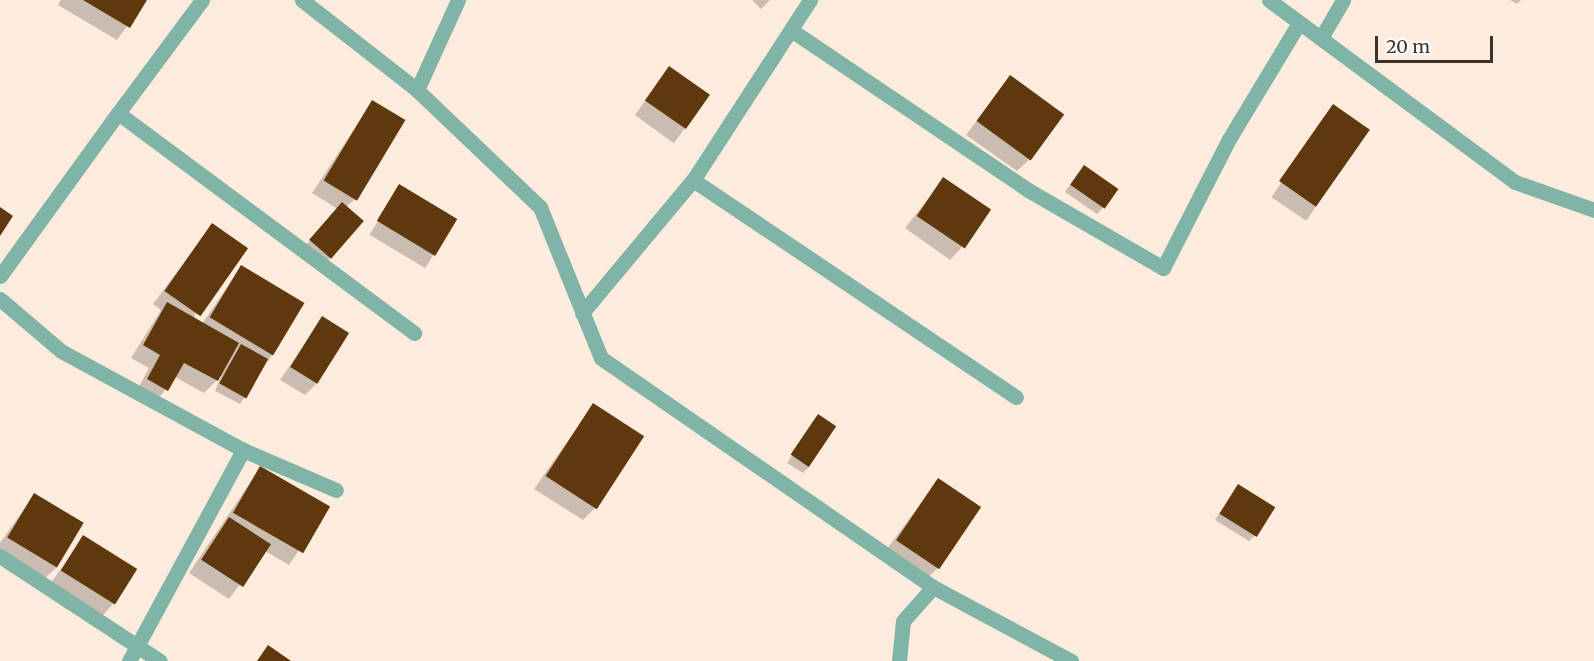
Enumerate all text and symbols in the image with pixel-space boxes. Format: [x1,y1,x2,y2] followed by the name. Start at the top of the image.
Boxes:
[1378,24,1496,62] scale bar
[1386,35,1430,58] text: 20 m

